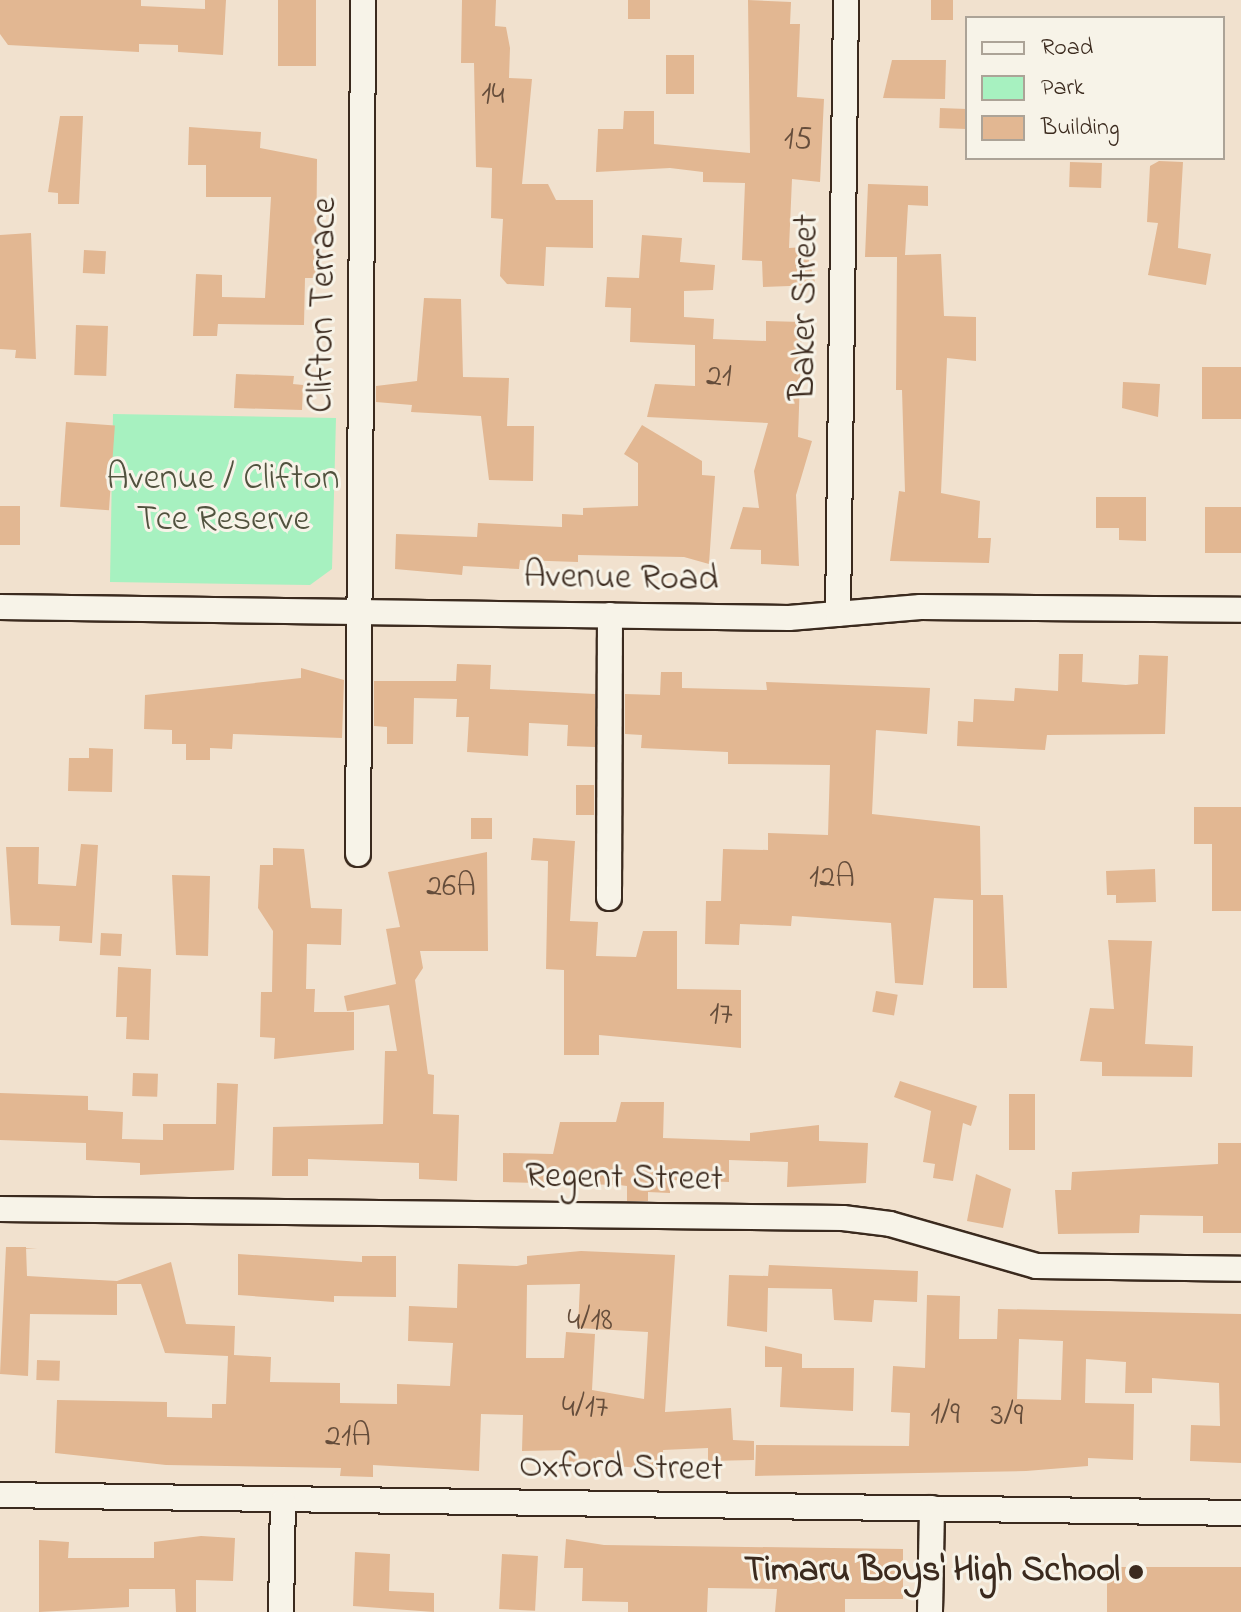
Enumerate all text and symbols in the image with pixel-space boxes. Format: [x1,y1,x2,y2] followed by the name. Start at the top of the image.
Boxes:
[965,16,1225,160] legend
[1041,31,1093,66] text: Road
[1041,71,1084,106] text: Park
[481,77,505,115] house number: 14
[1041,111,1120,146] text: Building
[784,122,812,160] house number: 15
[301,197,347,413] street label: Clifton Terrace
[783,213,829,401] street label: Baker Street
[706,359,732,397] house number: 21
[107,457,339,542] park label: Avenue / Clifton Tce Reserve
[523,556,719,602] street label: Avenue Road
[809,860,855,898] house number: 12A
[426,869,476,907] house number: 26A
[709,997,733,1035] house number: 17
[525,1156,723,1202] street label: Regent Street
[567,1303,613,1341] house number: 4/18
[562,1390,608,1428] house number: 4/17
[930,1397,960,1435] house number: 1/9
[991,1398,1023,1436] house number: 3/9
[325,1419,371,1457] house number: 21A
[519,1446,723,1492] street label: Oxford Street
[744,1550,1120,1594] place label: Timaru Boys' High School
[1127,1563,1145,1581] marker: Timaru Boys' High School

